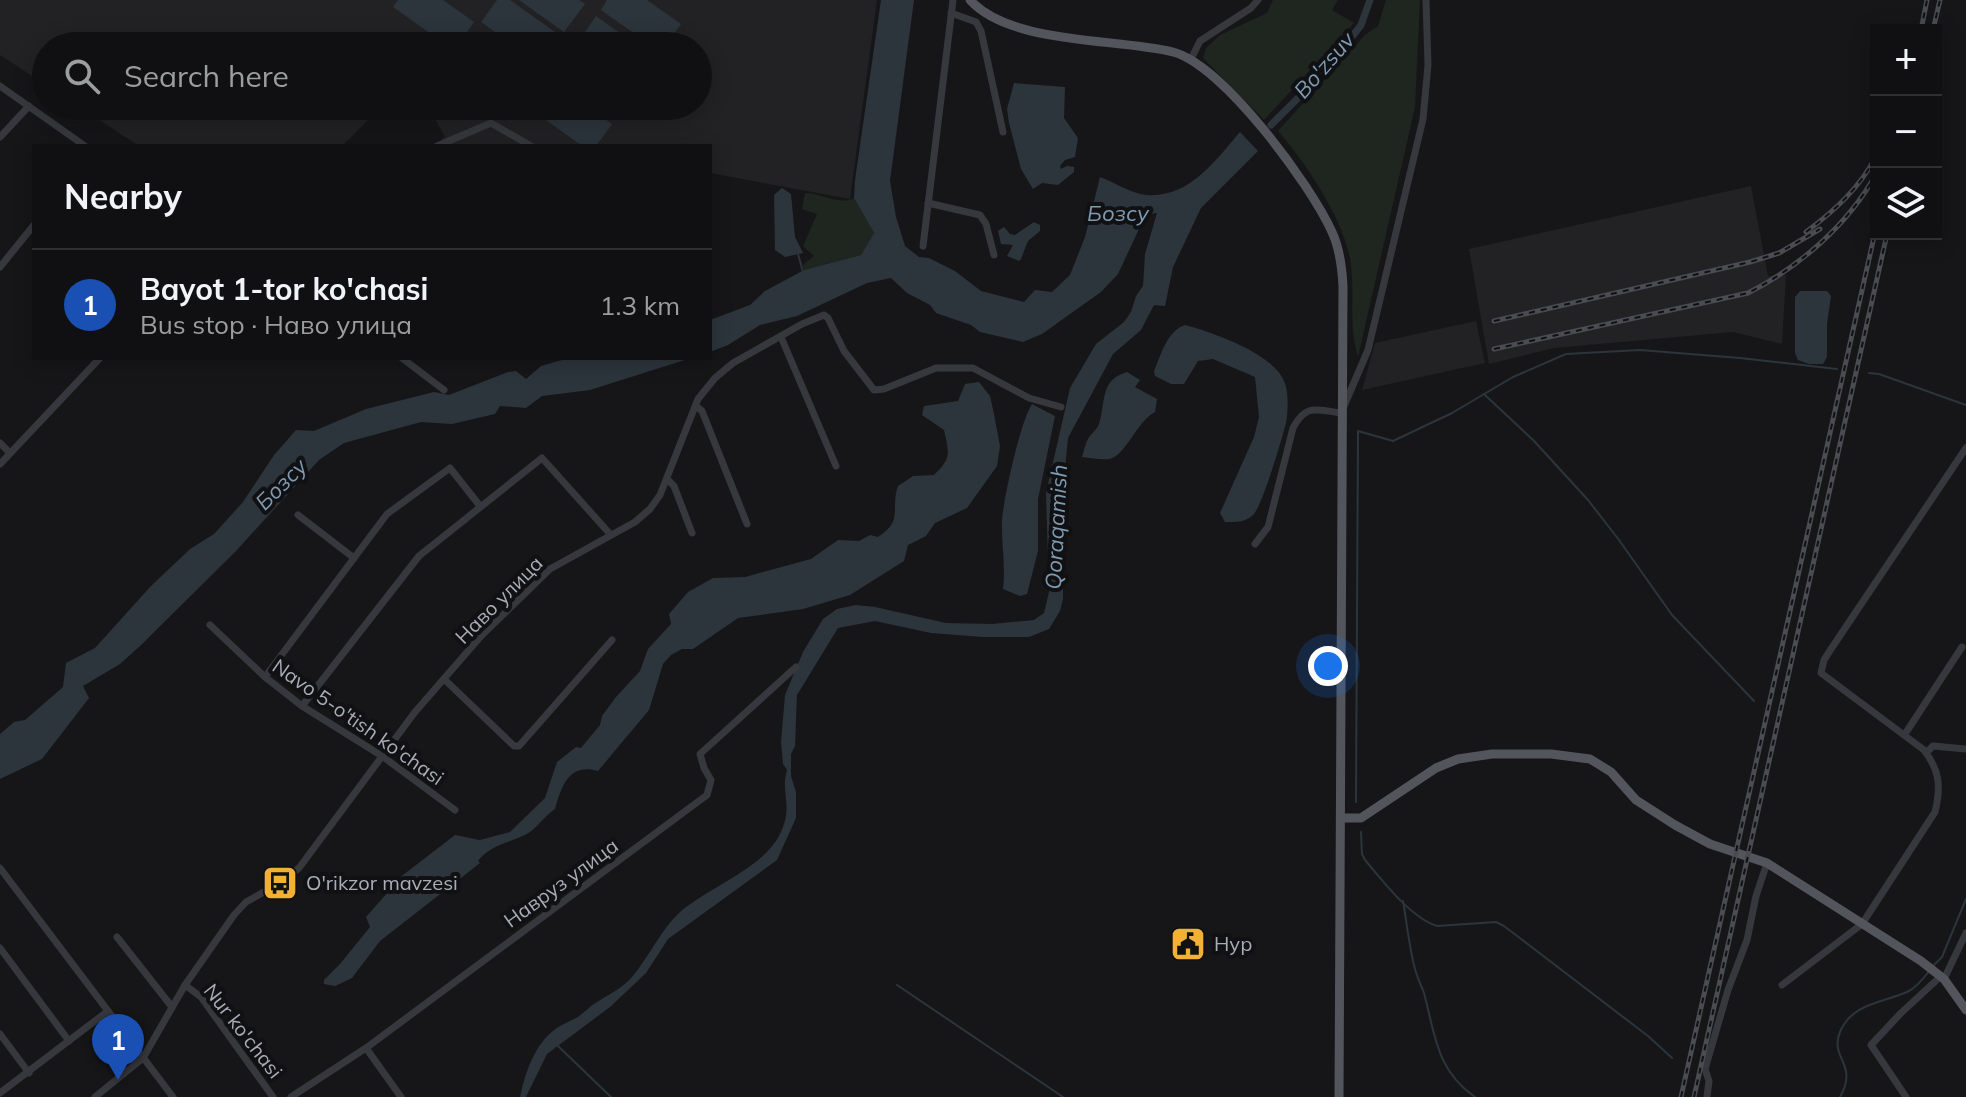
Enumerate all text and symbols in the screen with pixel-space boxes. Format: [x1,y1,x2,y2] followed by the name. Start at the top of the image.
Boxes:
[1870,24,1942,240] map controls
[1870,24,1942,96] button: +
[1288,25,1361,104] water label: Bo'zsuv
[32,32,712,120] search box
[60,54,104,98] icon: search
[124,57,289,95] text: Search here
[1870,96,1942,168] button: −
[1870,168,1942,240] button: layers
[64,175,182,218] text: Nearby
[1087,199,1150,227] water label: Бозсу
[140,270,428,308] text: Bayot 1-tor ko'chasi
[82,289,98,322] text: 1
[600,289,680,322] text: 1.3 km
[140,308,412,341] text: Bus stop · Наво улица
[249,451,314,516] water label: Бозсу
[1039,464,1073,590] water label: Qoraqamish
[450,551,548,649] street label: Наво улица
[1308,646,1348,686] your location
[268,653,449,790] street label: Navo 5-o'tish ko'chasi
[499,833,623,932] street label: Навруз улица
[261,864,299,902] bus stop icon: O'rikzor mavzesi
[306,870,458,895] place label: O'rikzor mavzesi
[1169,925,1207,963] public building icon: Нур
[1214,931,1252,956] place label: Нур
[199,978,288,1083] street label: Nur ko'chasi
[92,1014,144,1080] pin: 1

